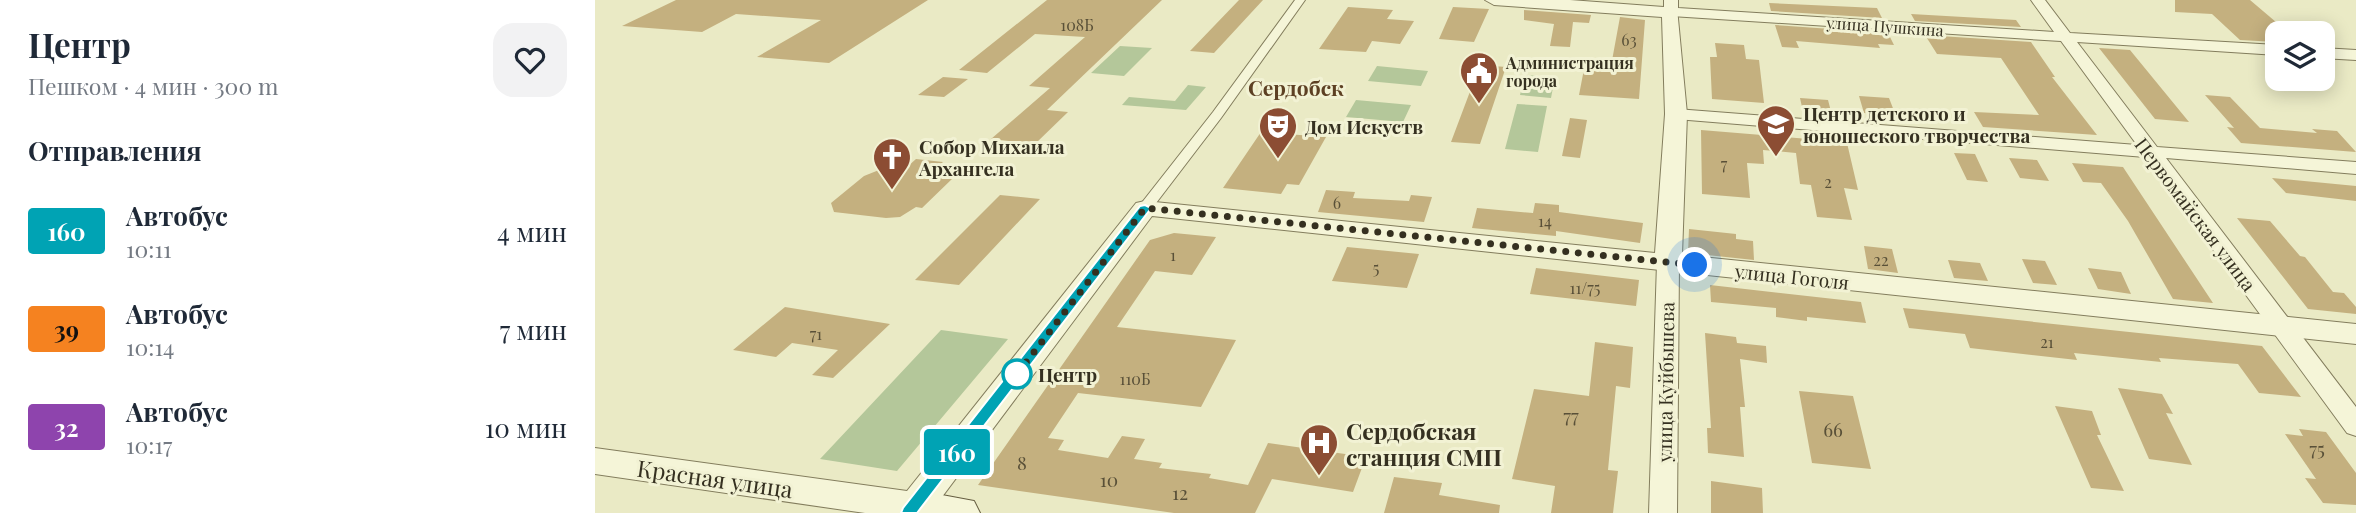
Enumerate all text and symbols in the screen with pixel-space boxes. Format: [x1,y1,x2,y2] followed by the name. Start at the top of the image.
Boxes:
[1825,11,1944,41] street label: улица Пушкина
[1060,14,1094,35] house number: 108Б
[2265,21,2335,91] map controls
[2265,21,2335,91] button: layers
[28,22,131,66] text: Центр
[493,23,567,97] button: heart
[1621,29,1637,50] house number: 63
[1458,50,1500,105] public building icon: Администрация города
[1505,52,1634,91] place label: Администрация города
[28,70,278,101] text: Пешком · 4 мин · 300 m
[1248,73,1344,101] district label: Сердобск
[1803,100,2030,148] place label: Центр детского и юношеского творчества
[1755,103,1797,158] school or university icon: Центр детского и юношеского творчества
[1257,105,1299,160] theatre icon: Дом Искуств
[1305,113,1423,139] place label: Дом Искуств
[2130,132,2263,297] street label: Первомайская улица
[28,133,202,168] text: Отправления
[918,133,1065,181] place label: Собор Михаила Архангела
[871,136,913,191] church icon: Собор Михаила Архангела
[1721,153,1728,174] house number: 7
[1824,171,1832,192] house number: 2
[1333,192,1341,213] house number: 6
[126,198,228,233] text: Автобус
[1538,210,1552,231] house number: 14
[497,214,567,249] text: 4 мин
[47,215,86,247] text: 160
[126,233,171,264] text: 10:11
[1170,244,1176,265] house number: 1
[1677,247,1712,282] your location
[1873,249,1889,270] house number: 22
[1373,257,1379,278] house number: 5
[1733,257,1850,295] street label: улица Гоголя
[1570,277,1600,298] house number: 11/75
[126,296,228,331] text: Автобус
[1651,301,1679,463] street label: улица Куйбышева
[500,312,567,347] text: 7 мин
[54,313,79,345] text: 39
[810,323,822,344] house number: 71
[126,331,174,362] text: 10:14
[2040,331,2054,352] house number: 21
[1002,359,1032,389] marker: Центр
[1038,361,1097,387] place label: Центр
[1120,368,1150,389] house number: 110Б
[126,394,228,429] text: Автобус
[1563,402,1579,428] house number: 77
[485,410,567,445] text: 10 мин
[54,411,79,443] text: 32
[1346,415,1502,472] place label: Сердобская станция СМП
[1823,416,1843,442] house number: 66
[1298,422,1340,477] hospital icon: Сердобская станция СМП
[126,429,172,460] text: 10:17
[917,429,997,475] line badge: 160
[2309,435,2325,461] house number: 75
[938,436,976,468] text: 160
[1017,449,1027,475] house number: 8
[635,452,795,504] street label: Красная улица
[1100,466,1118,492] house number: 10
[1172,479,1188,505] house number: 12

